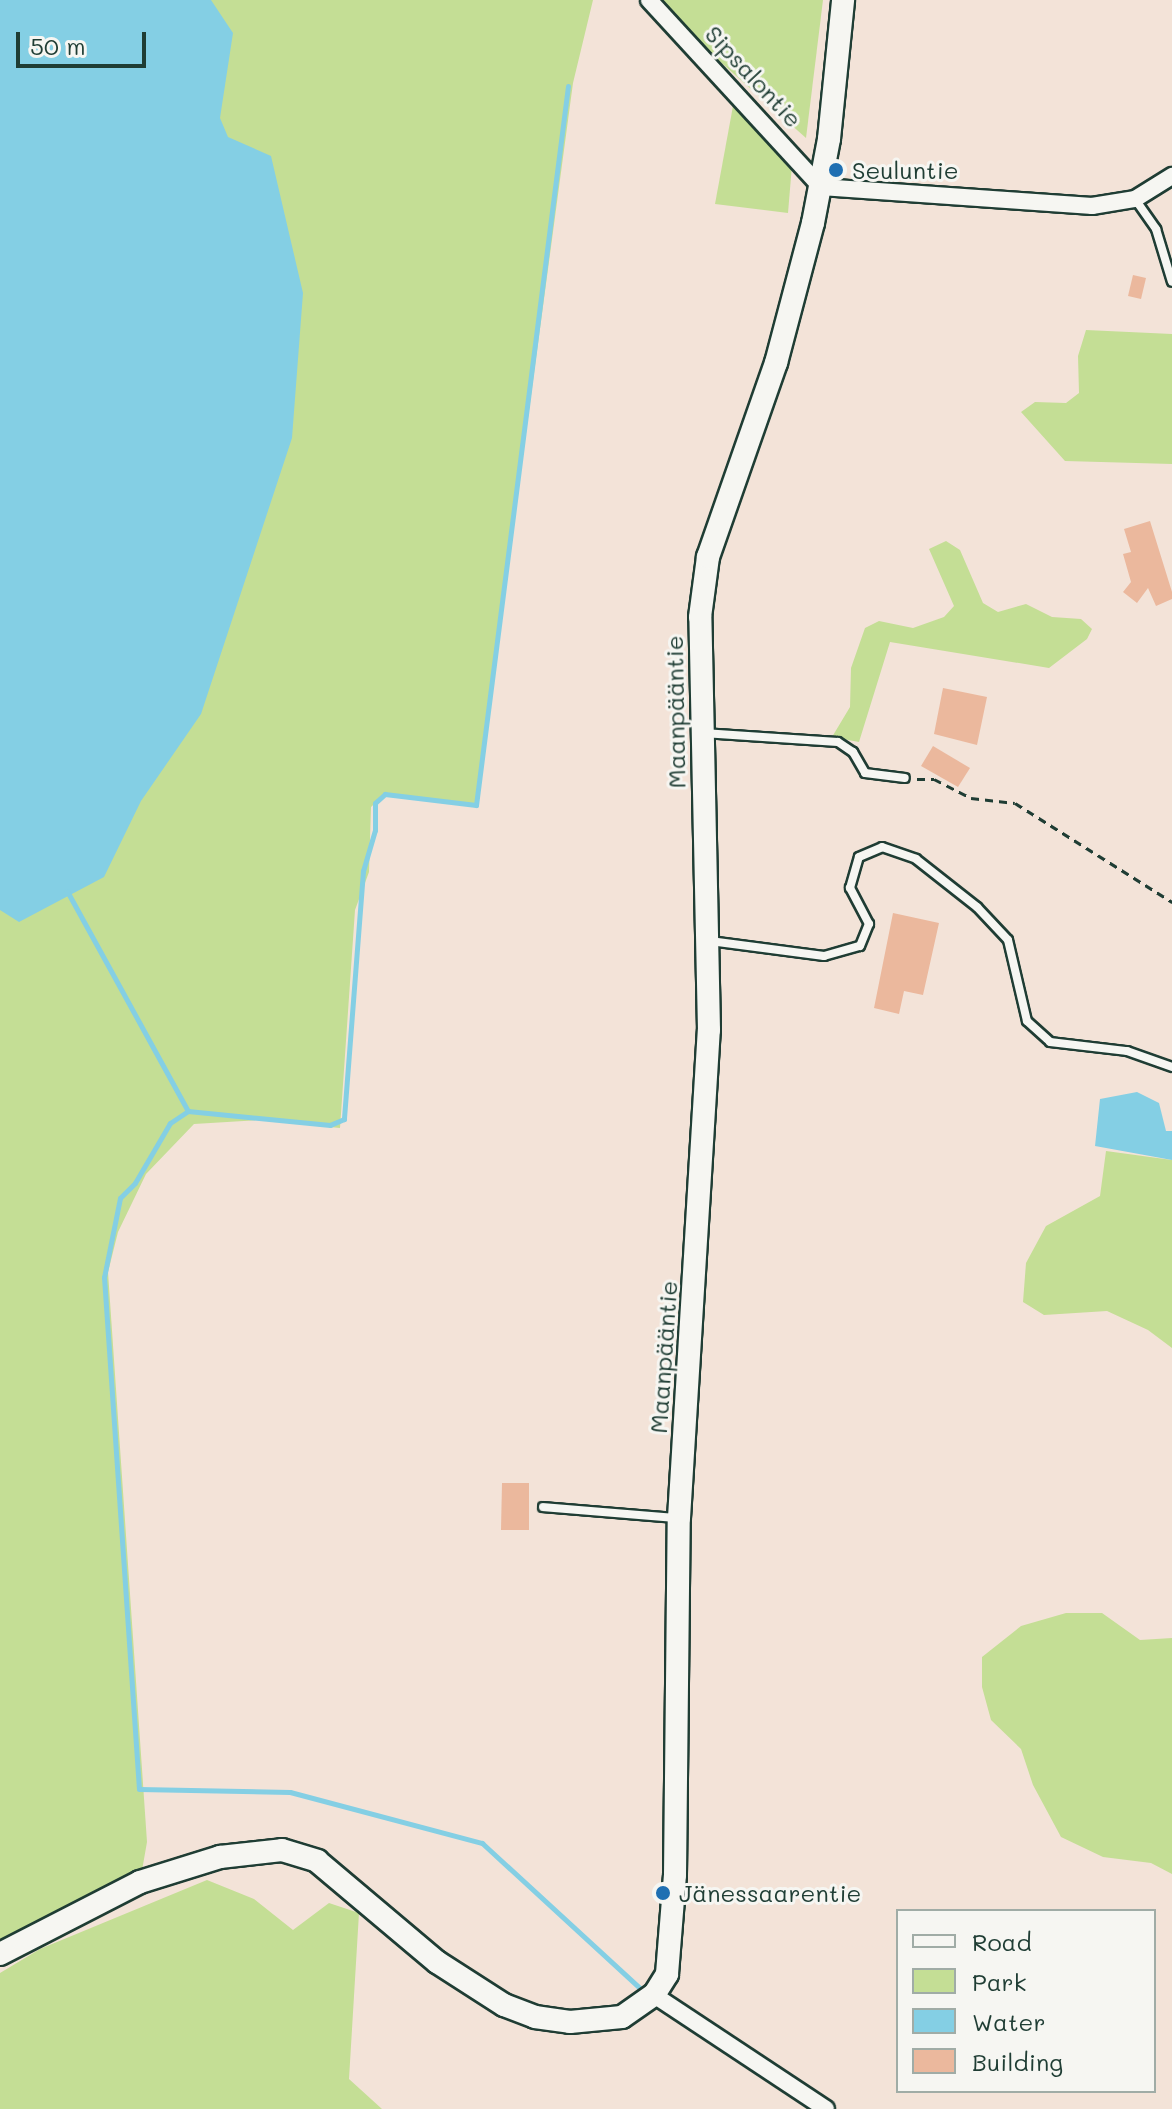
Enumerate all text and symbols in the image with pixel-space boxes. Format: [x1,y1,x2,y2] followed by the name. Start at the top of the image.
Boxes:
[20,16,150,66] scale bar
[700,19,808,133] street label: Sipsalontie
[30,30,86,61] text: 50 m
[852,156,959,184] place label: Seuluntie
[827,161,845,179] marker: Seuluntie
[659,635,691,789] street label: Maanpääntie
[643,1280,683,1434] street label: Maanpääntie
[679,1879,861,1907] place label: Jänessaarentie
[654,1884,672,1902] marker: Jänessaarentie
[896,1909,1156,2093] legend
[972,1926,1032,1957] text: Road
[972,1966,1026,1997] text: Park
[972,2006,1046,2037] text: Water
[972,2046,1063,2077] text: Building

